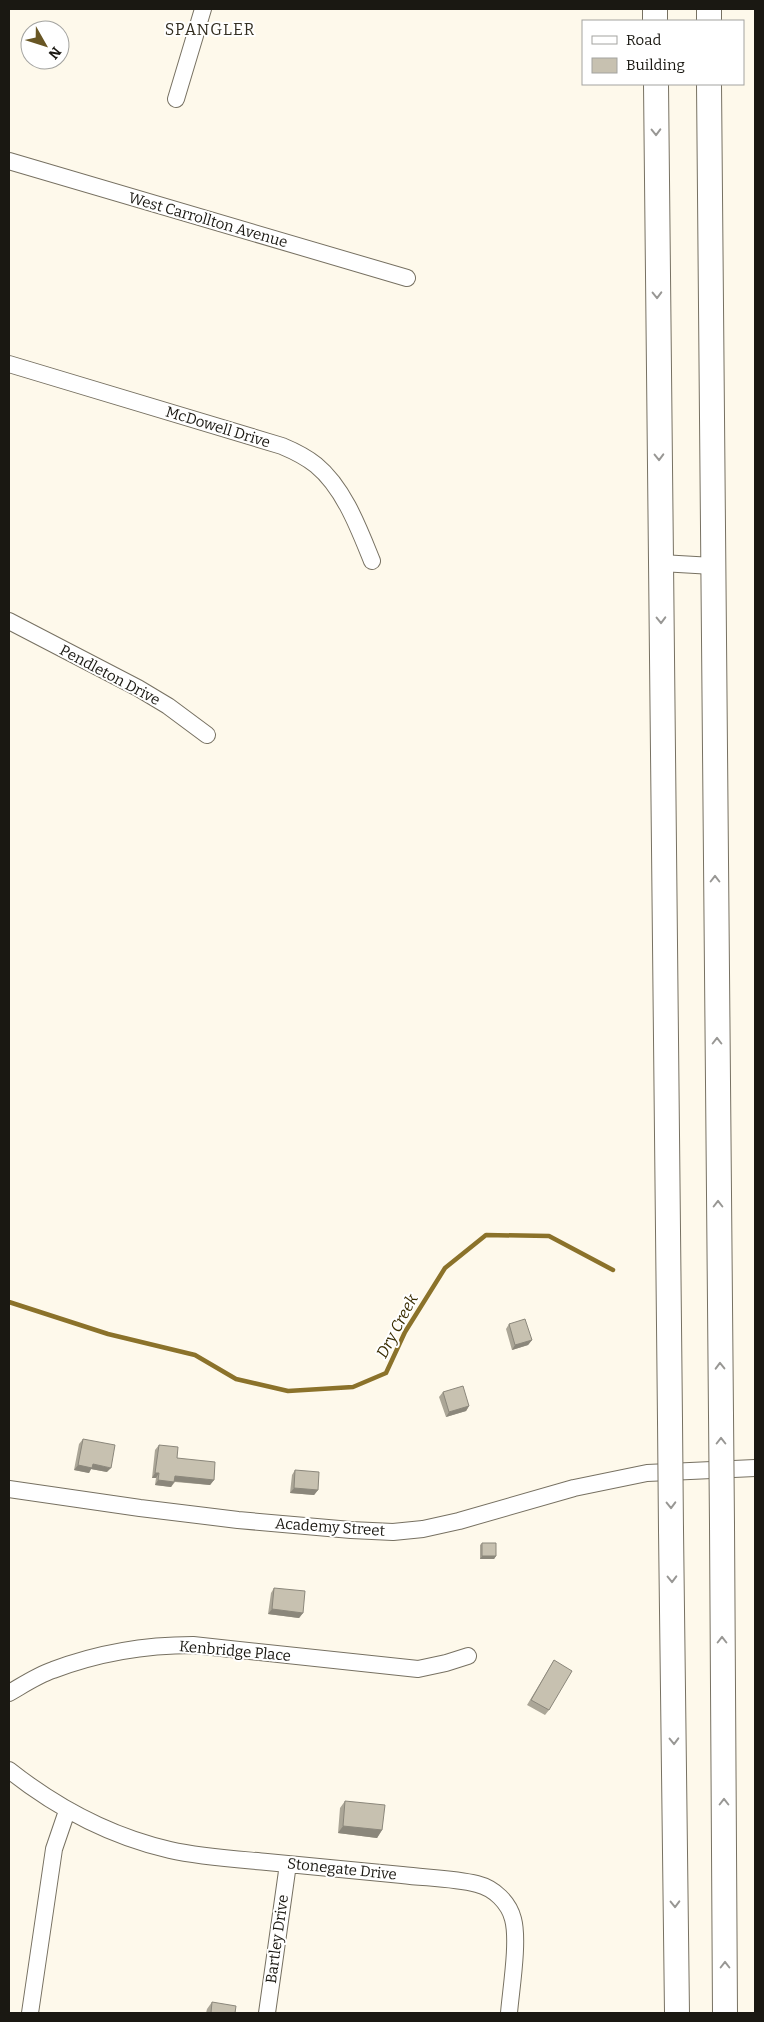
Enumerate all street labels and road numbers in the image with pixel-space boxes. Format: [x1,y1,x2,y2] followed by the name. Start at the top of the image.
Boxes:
[126,189,290,251] street label: West Carrollton Avenue
[164,403,272,451] street label: McDowell Drive
[57,641,163,709] street label: Pendleton Drive
[274,1514,386,1540] street label: Academy Street
[178,1637,292,1665] street label: Kenbridge Place
[286,1854,398,1884] street label: Stonegate Drive
[262,1893,292,1985] street label: Bartley Drive

